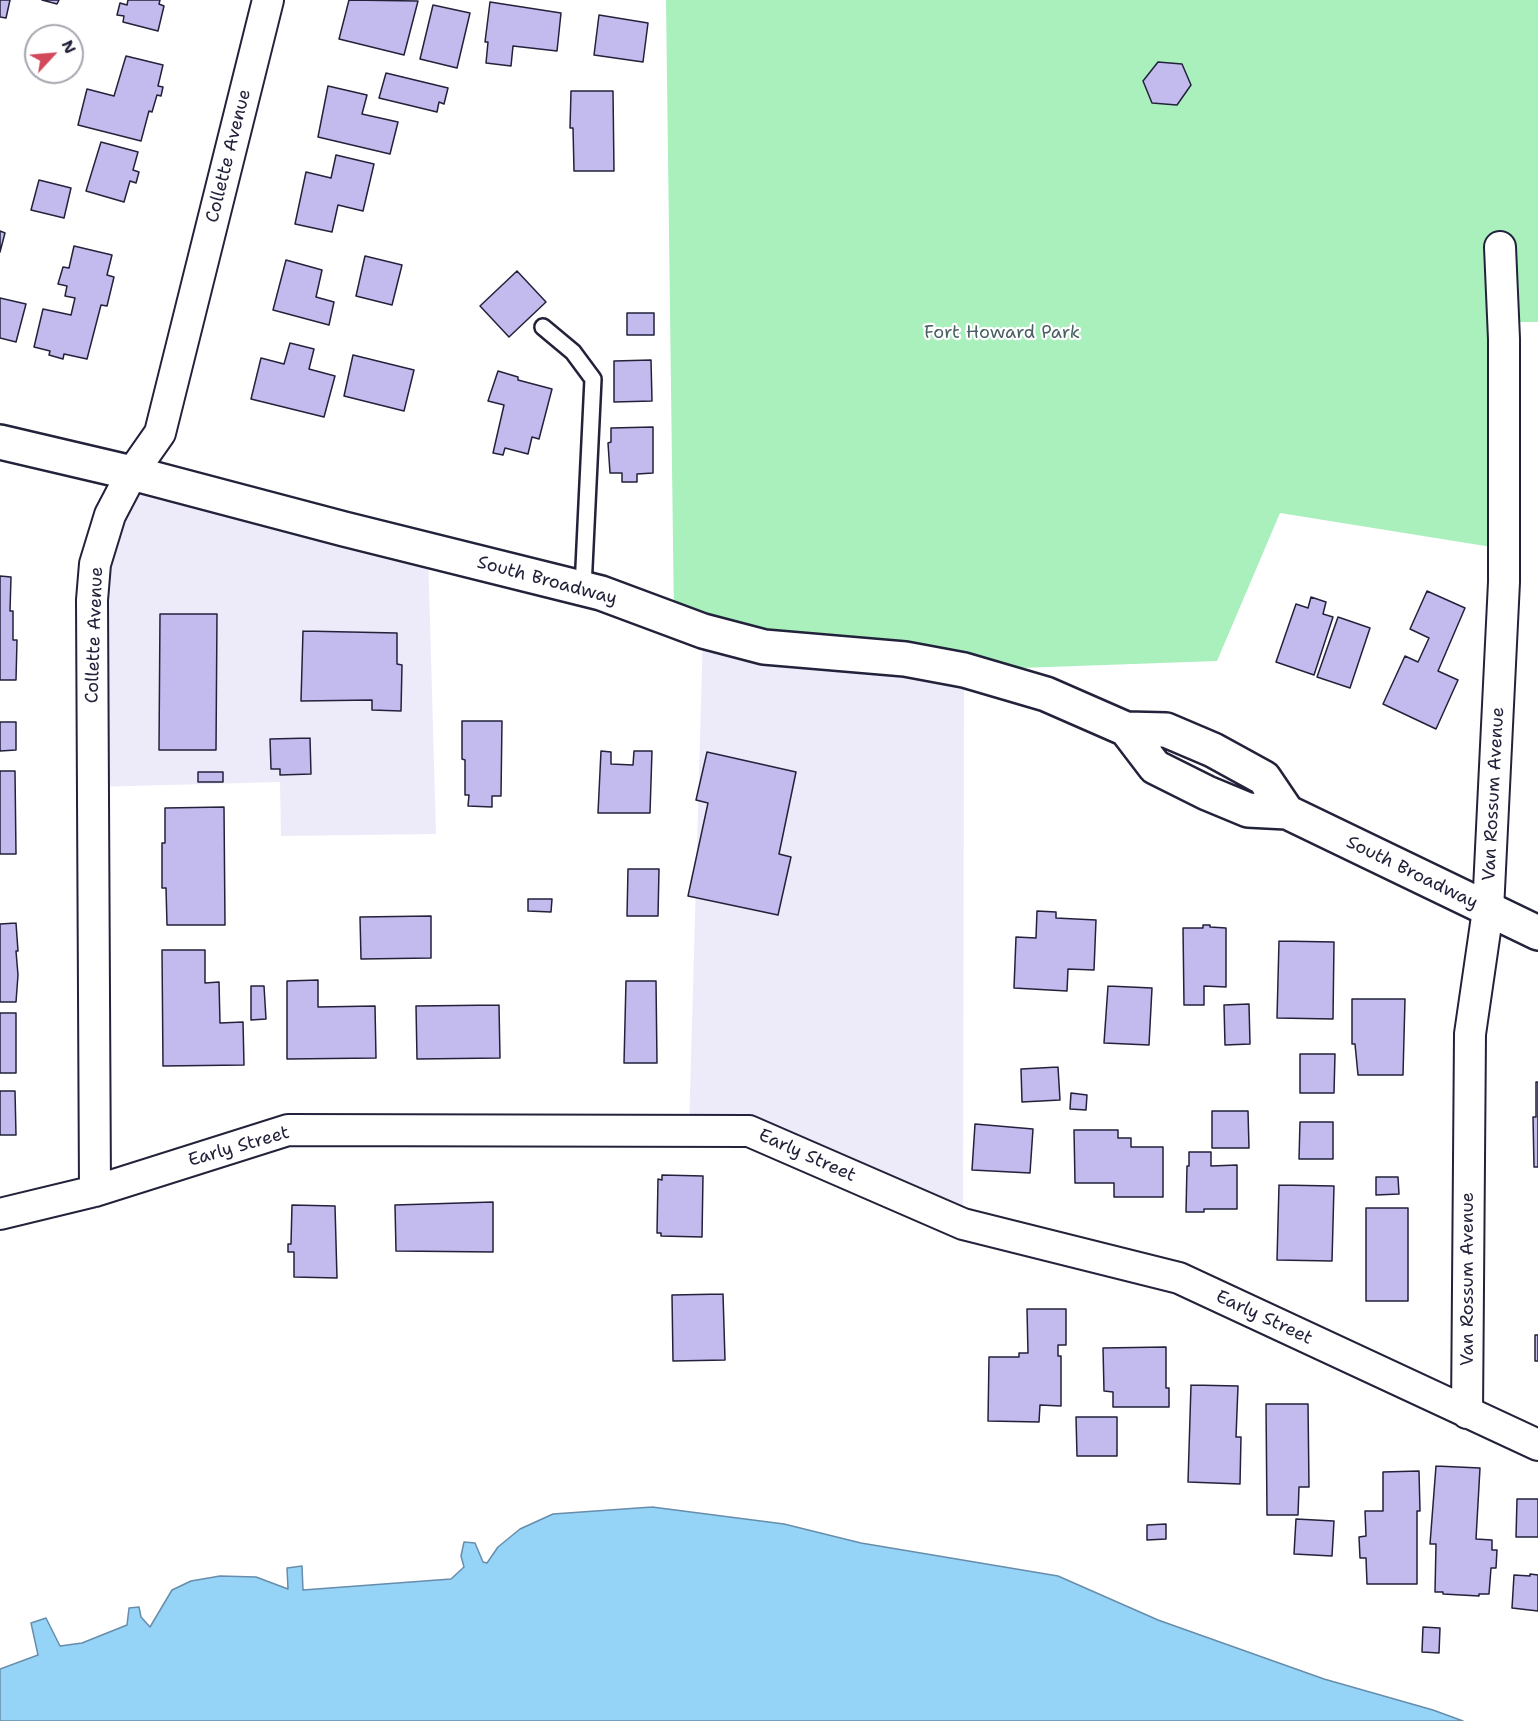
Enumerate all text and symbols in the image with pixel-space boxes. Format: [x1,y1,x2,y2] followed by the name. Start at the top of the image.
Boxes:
[24,24,84,84] north arrow
[57,36,81,57] text: N
[202,87,256,225] street label: Collette Avenue
[924,322,1080,344] park label: Fort Howard Park
[475,552,619,610] street label: South Broadway
[82,566,108,704] street label: Collette Avenue
[1479,707,1509,881] street label: Van Rossum Avenue
[1343,832,1481,914] street label: South Broadway
[186,1122,292,1172] street label: Early Street
[755,1125,859,1187] street label: Early Street
[1457,1192,1479,1366] street label: Van Rossum Avenue
[1212,1286,1316,1350] street label: Early Street

